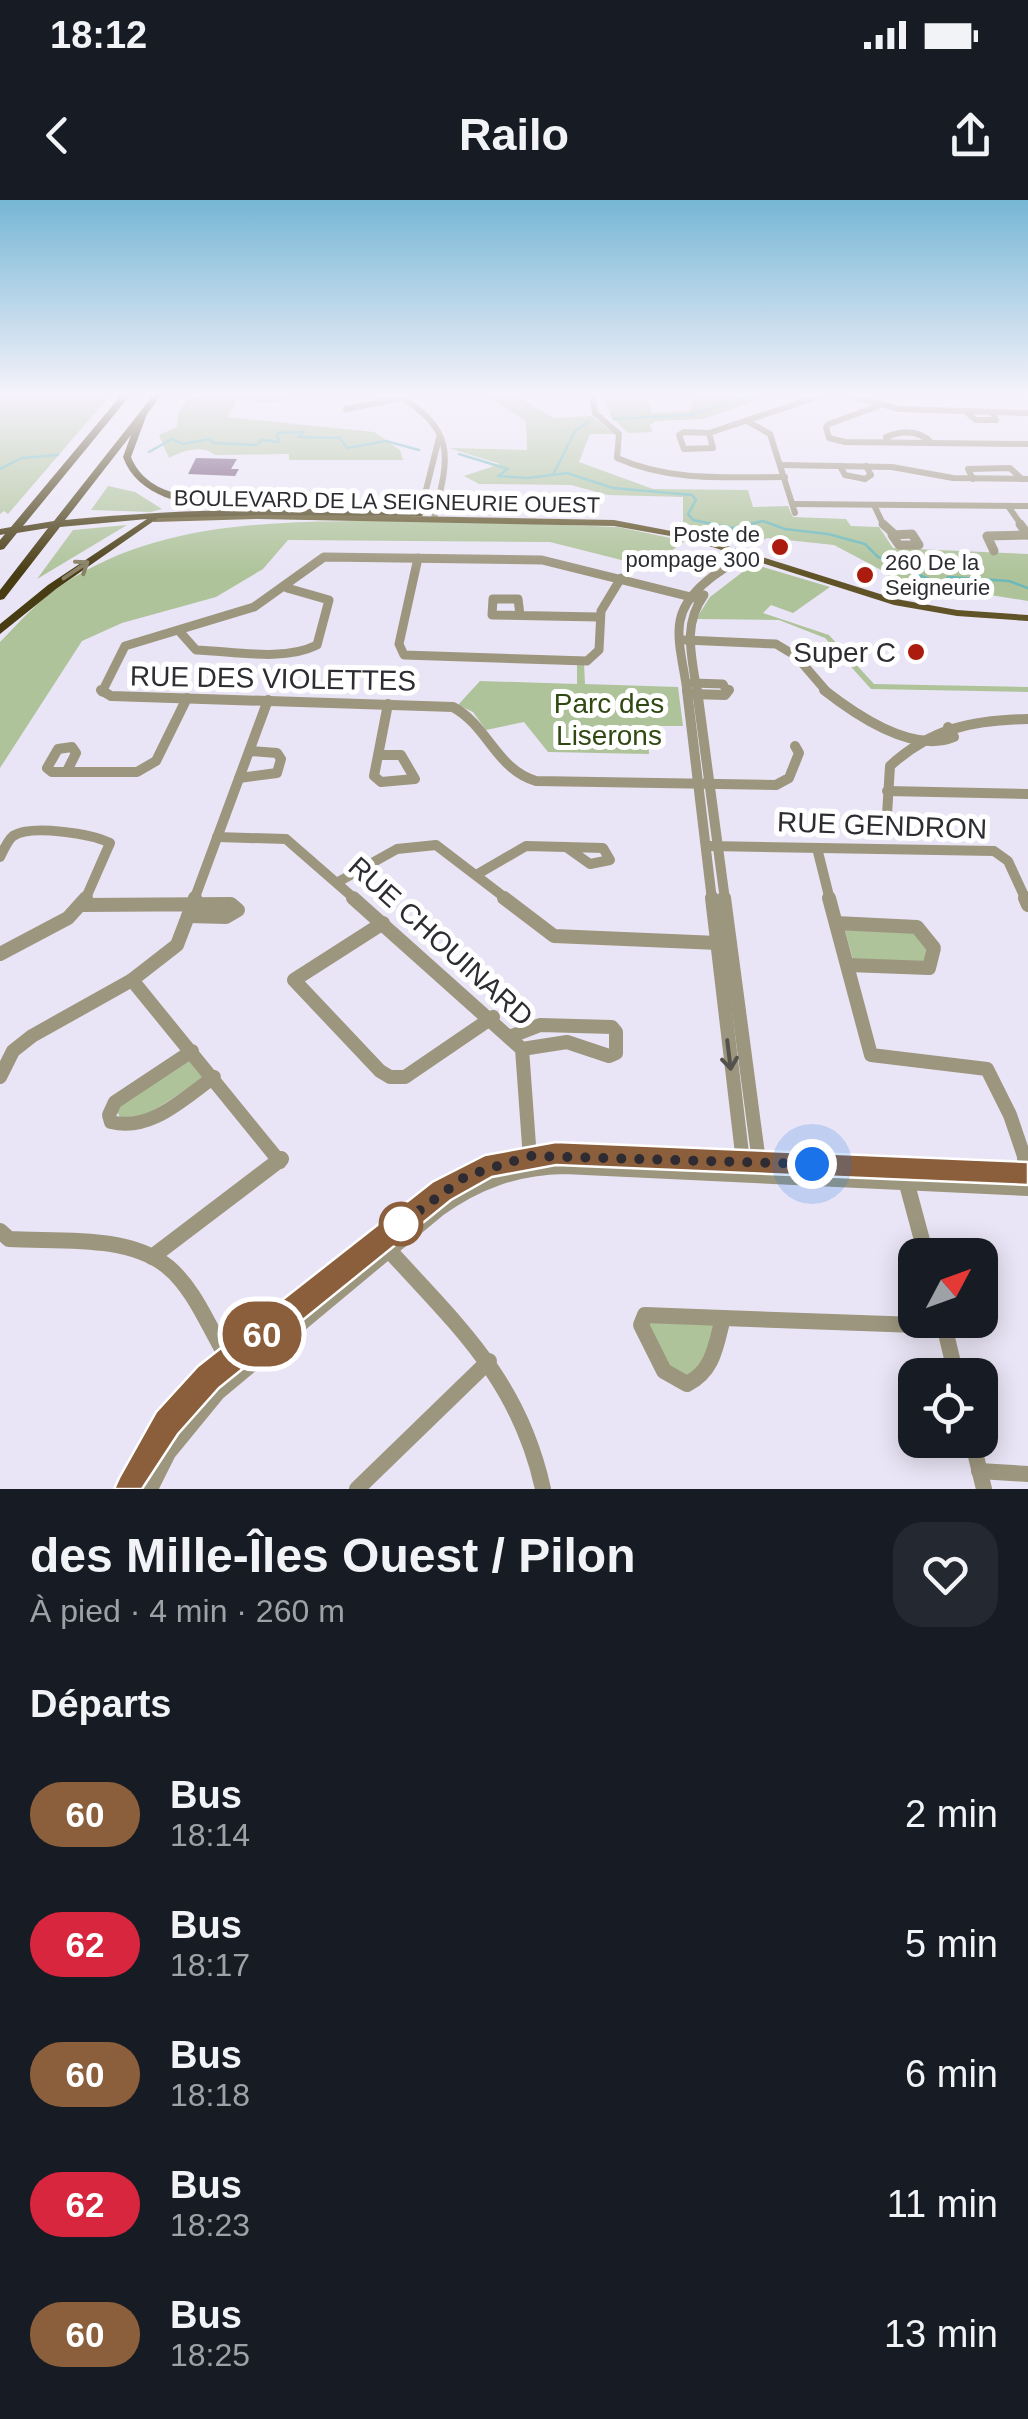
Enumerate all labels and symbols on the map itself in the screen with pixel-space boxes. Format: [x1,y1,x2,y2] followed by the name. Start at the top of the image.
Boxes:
[174,485,600,518] street label: BOULEVARD DE LA SEIGNEURIE OUEST
[625,522,760,572] place label: Poste de pompage 300
[769,536,791,558] marker: Poste de pompage 300
[885,550,990,600] place label: 260 De la Seigneurie
[62,560,90,581] one-way arrow
[854,564,876,586] marker: 260 De la Seigneurie
[793,637,896,668] place label: Super C
[905,641,927,663] marker: Super C
[130,661,416,696] street label: RUE DES VIOLETTES
[554,688,664,751] park label: Parc des Liserons
[776,806,987,845] street label: RUE GENDRON
[342,851,539,1032] street label: RUE CHOUINARD
[721,1038,739,1071] one-way arrow
[787,1139,837,1189] your location
[380,1203,422,1245] unlabelled marker
[898,1238,998,1338] north arrow
[217,1302,307,1366] line badge: 60

